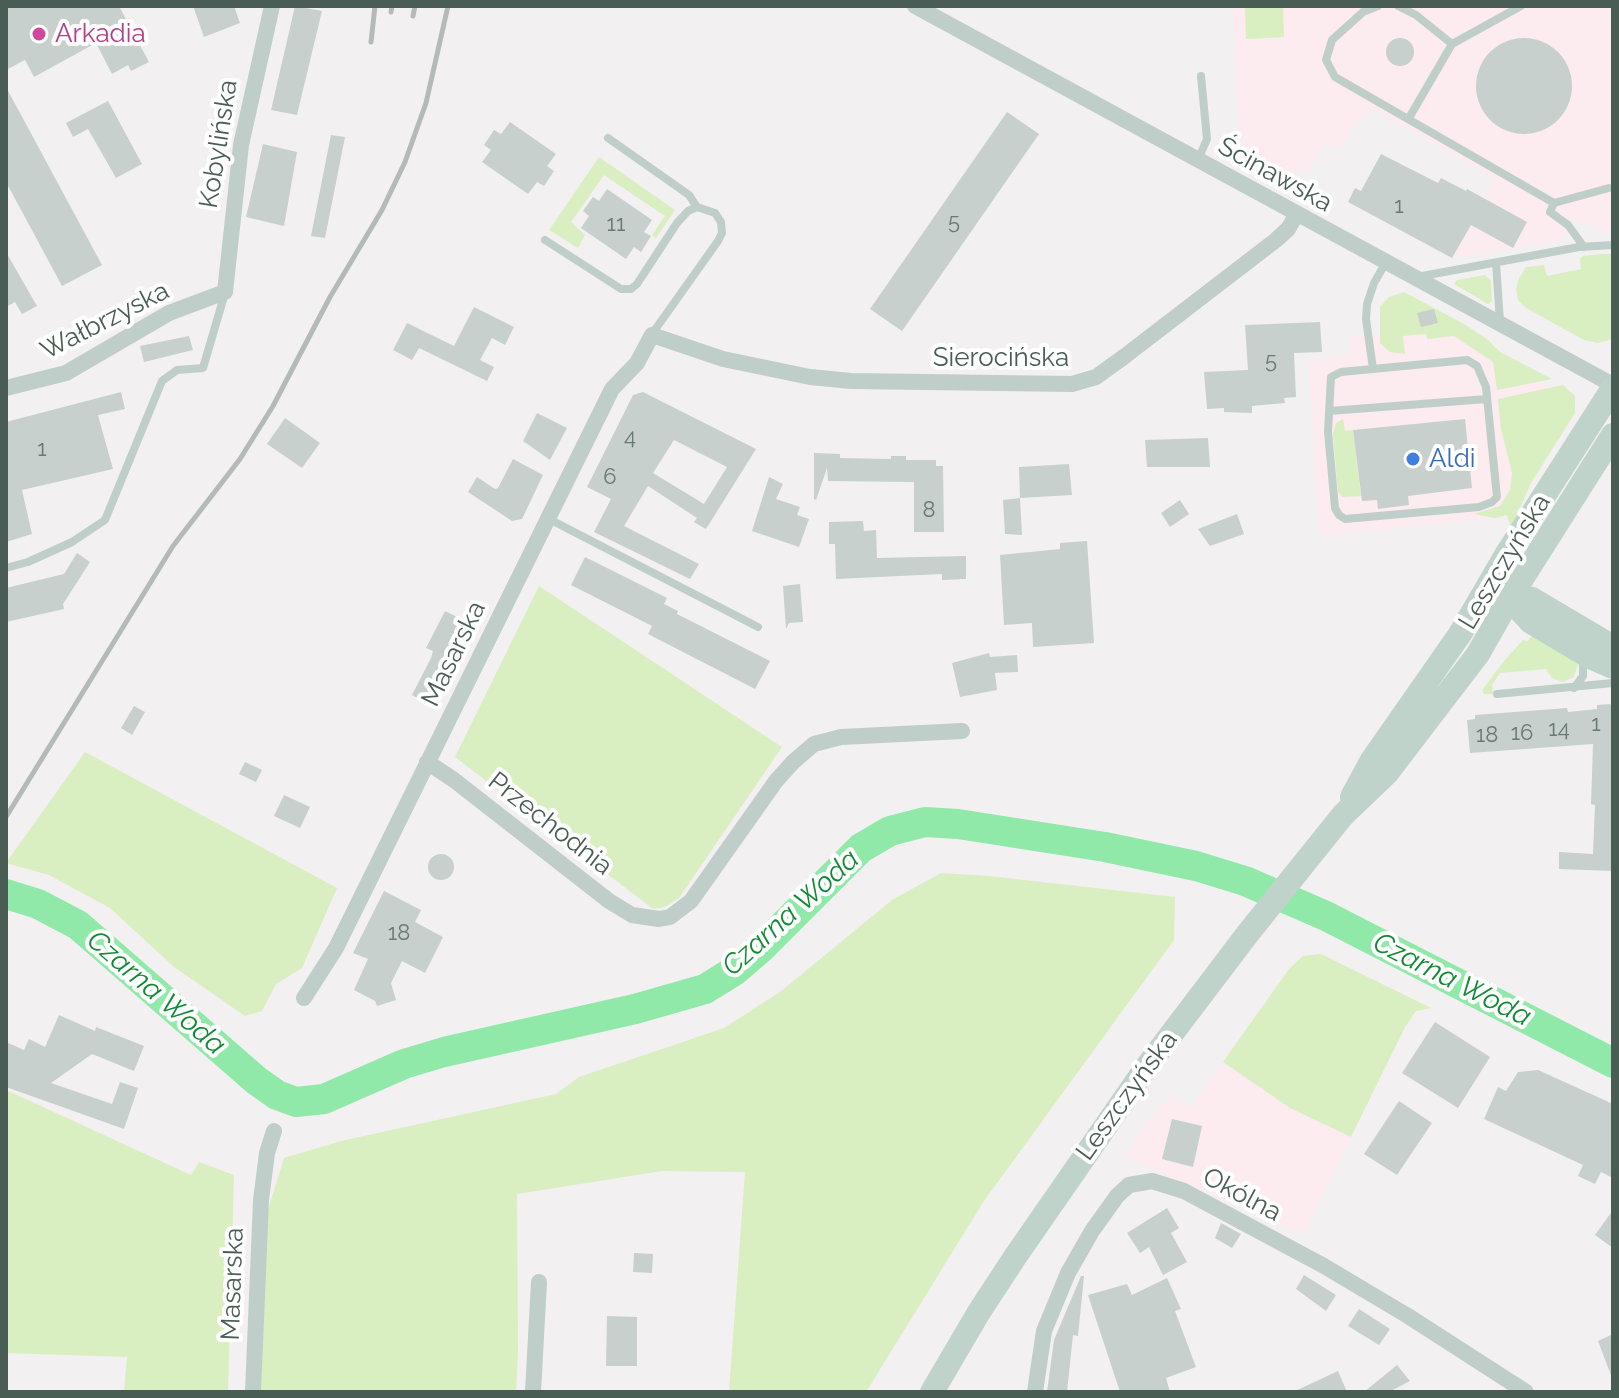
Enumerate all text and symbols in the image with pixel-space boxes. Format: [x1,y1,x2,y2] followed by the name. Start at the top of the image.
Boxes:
[55,18,146,50] place label: Arkadia
[30,25,48,43] marker: Arkadia
[193,78,245,210] street label: Kobylińska
[1212,131,1338,219] street label: Ścinawska
[1394,193,1404,219] house number: 1
[948,209,960,235] house number: 5
[607,211,625,237] house number: 11
[36,275,174,367] street label: Wałbrzyska
[933,342,1069,374] street label: Sierocińska
[1265,348,1277,374] house number: 5
[624,424,636,450] house number: 4
[37,436,47,462] house number: 1
[1429,443,1475,475] place label: Aldi
[1404,450,1422,468] marker: Aldi
[603,464,617,490] house number: 6
[1452,489,1558,635] street label: Leszczyńska
[922,497,936,523] house number: 8
[415,596,493,712] street label: Masarska
[1591,711,1601,737] house number: 1
[1548,716,1570,742] house number: 14
[1511,720,1533,746] house number: 16
[1476,722,1498,748] house number: 18
[482,766,618,882] street label: Przechodnia
[716,843,866,983] water label: Czarna Woda
[388,920,410,946] house number: 18
[80,924,232,1062] water label: Czarna Woda
[1367,926,1537,1034] water label: Czarna Woda
[1070,1025,1184,1167] street label: Leszczyńska
[1197,1161,1287,1229] street label: Okólna
[215,1227,251,1341] street label: Masarska

